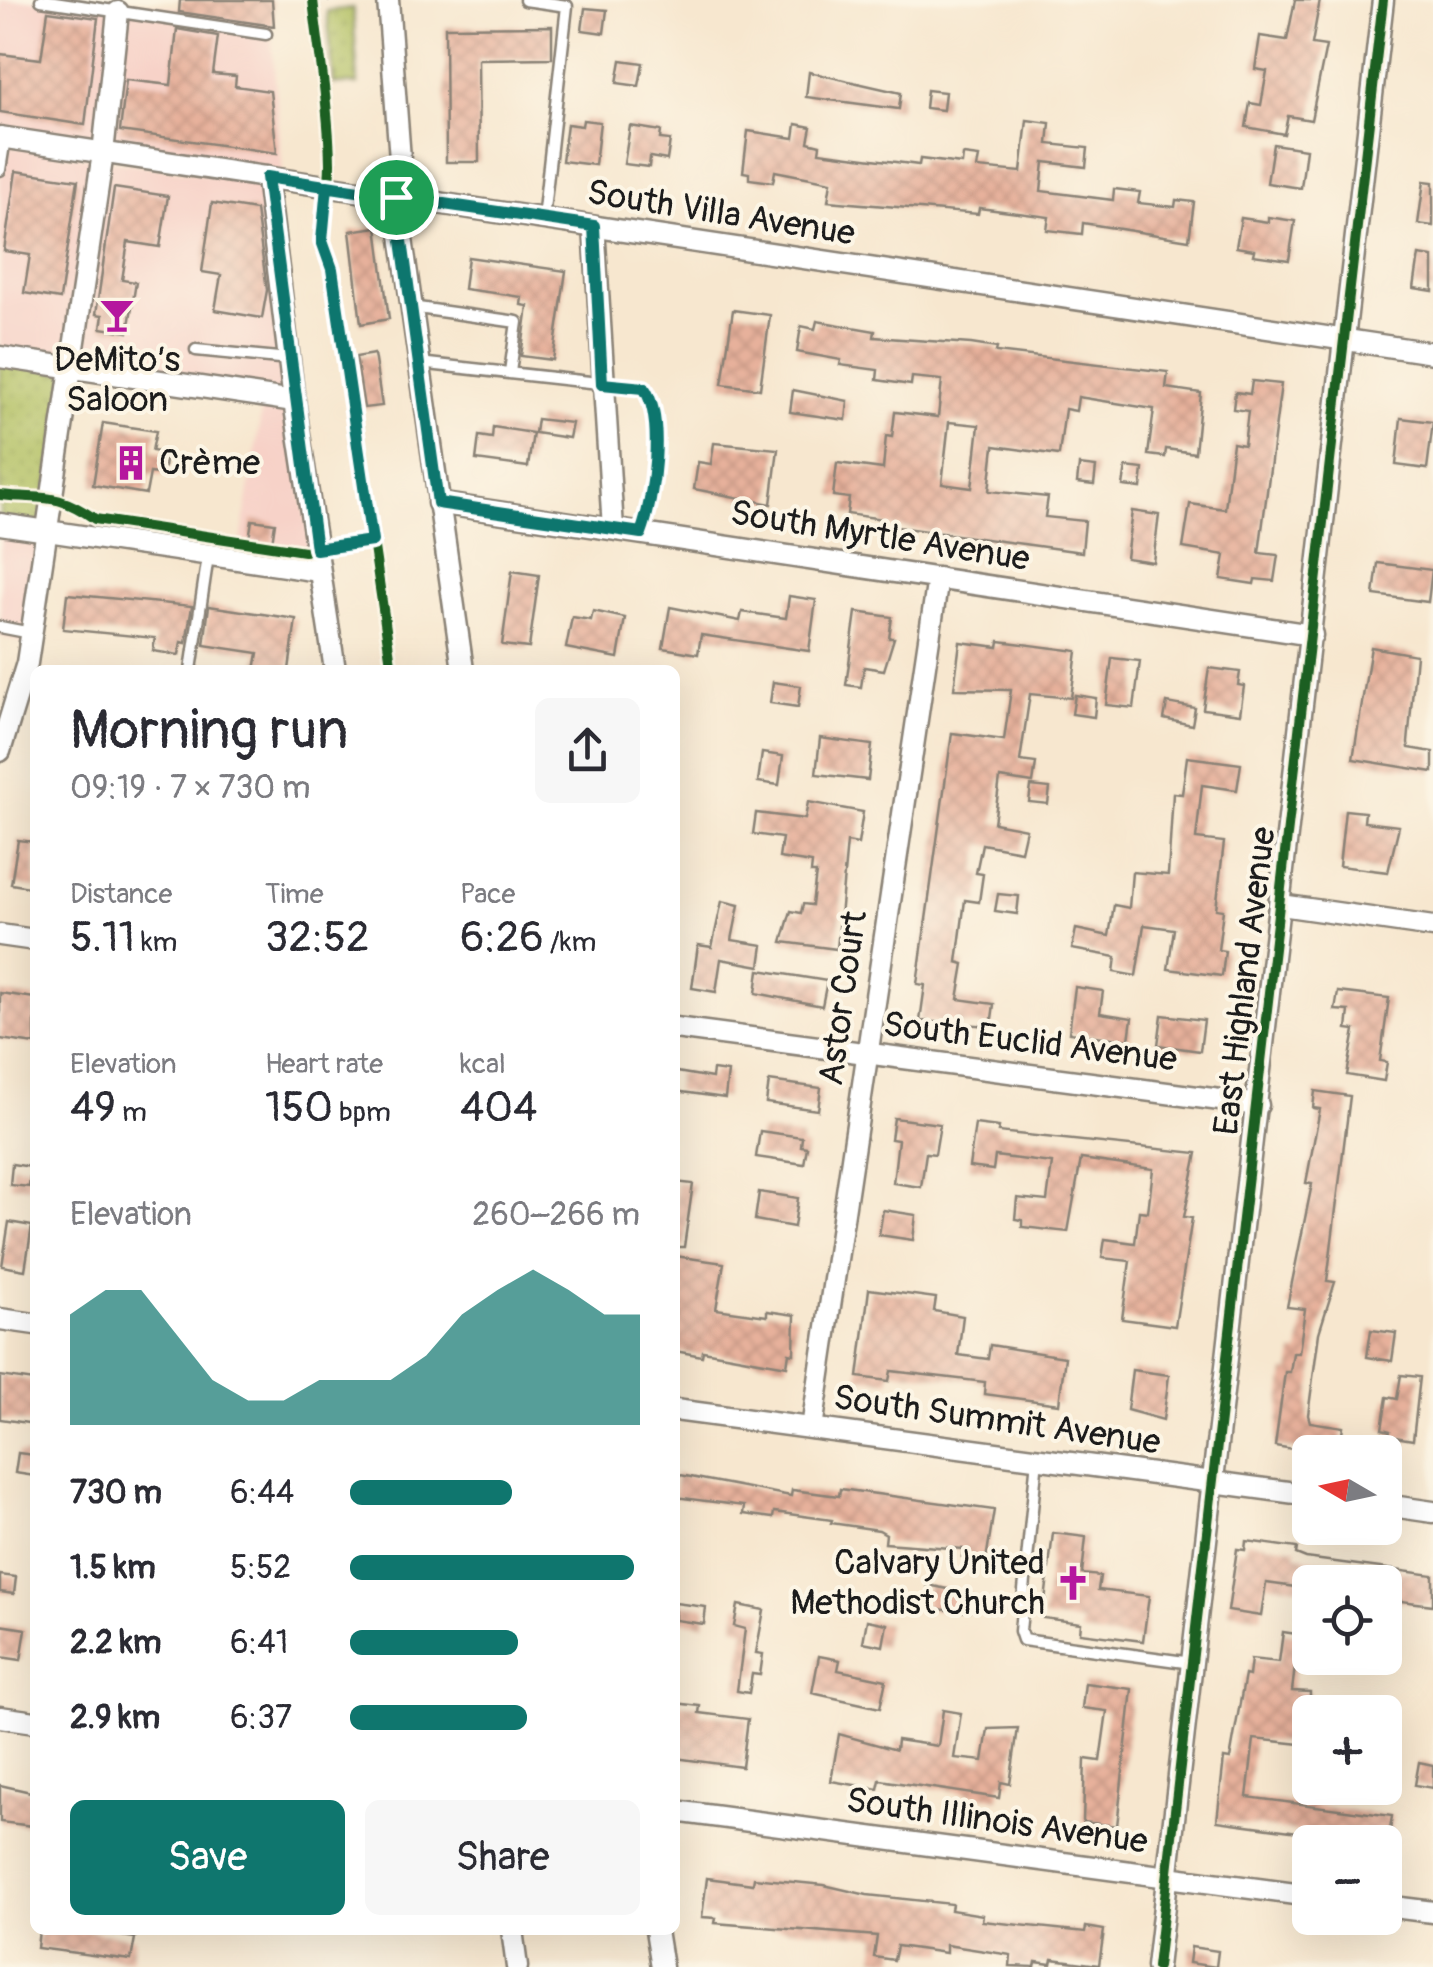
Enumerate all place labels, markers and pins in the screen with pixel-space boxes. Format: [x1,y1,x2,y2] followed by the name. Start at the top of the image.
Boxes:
[354,155,439,240] pin
[98,296,136,334] bar icon: DeMito’s Saloon
[54,338,181,422] place label: DeMito’s Saloon
[159,441,260,485] place label: Crème
[112,444,150,482] building icon: Crème
[790,1541,1045,1625] place label: Calvary United Methodist Church
[1054,1564,1092,1602] church icon: Calvary United Methodist Church

